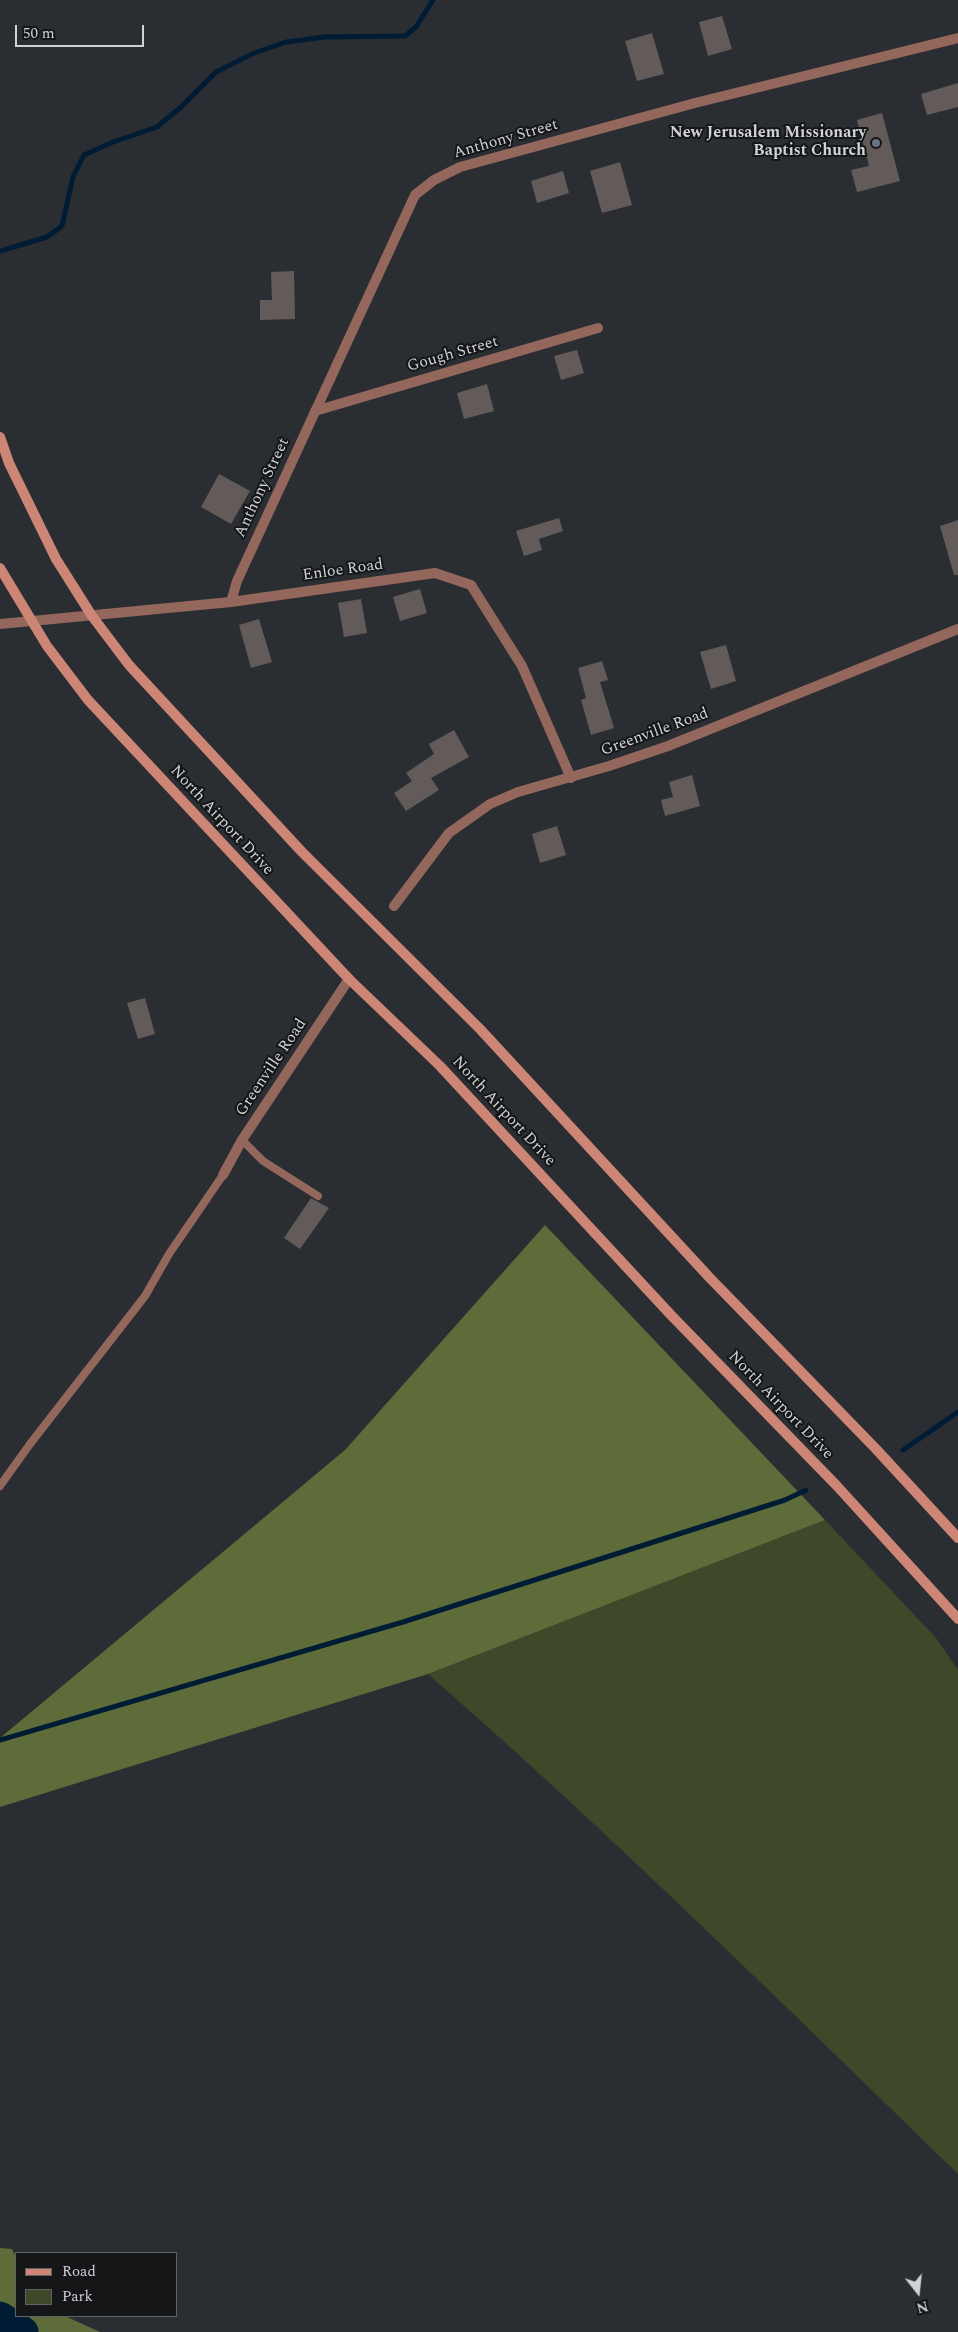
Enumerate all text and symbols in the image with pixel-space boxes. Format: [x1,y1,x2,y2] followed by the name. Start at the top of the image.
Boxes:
[18,15,146,47] scale bar
[23,22,55,45] text: 50 m
[452,116,560,164] street label: Anthony Street
[670,124,866,162] place label: New Jerusalem Missionary Baptist Church
[870,137,882,149] marker: New Jerusalem Missionary Baptist Church
[405,333,501,377] street label: Gough Street
[232,435,294,541] street label: Anthony Street
[302,556,384,586] street label: Enloe Road
[599,705,711,761] street label: Greenville Road
[165,762,277,880] street label: North Airport Drive
[232,1016,312,1120] street label: Greenville Road
[447,1053,559,1171] street label: North Airport Drive
[723,1348,837,1464] street label: North Airport Drive
[15,2252,178,2317] legend
[62,2260,96,2283] text: Road
[893,2267,943,2317] north arrow
[62,2285,93,2308] text: Park
[914,2295,931,2319] text: N

